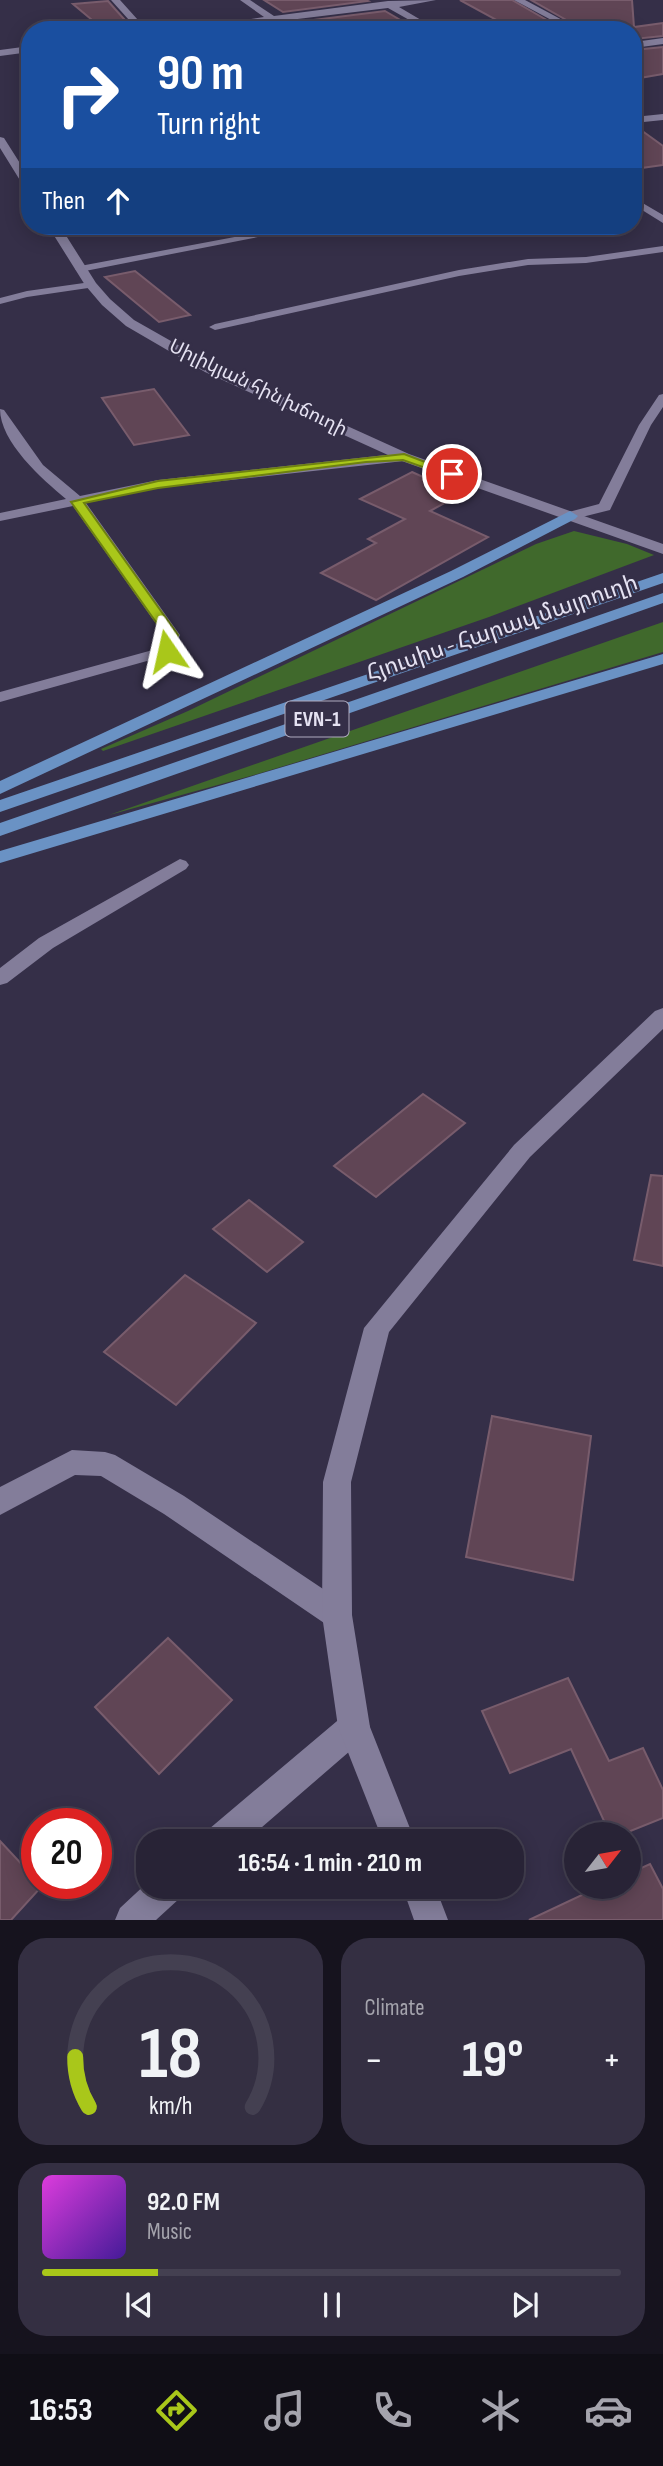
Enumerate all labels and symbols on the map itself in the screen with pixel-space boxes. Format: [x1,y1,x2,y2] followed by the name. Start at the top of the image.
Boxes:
[165,335,351,441] street label: Սիլիկյան հին խճուղի
[422,444,482,504] pin
[363,568,641,688] street label: Հյուսիս - Հարավ մայրուղի
[130,614,204,688] position arrow
[286,702,348,736] road number: EVN-1
[21,1808,112,1899] speed limit sign: 20
[564,1822,640,1899] north arrow

